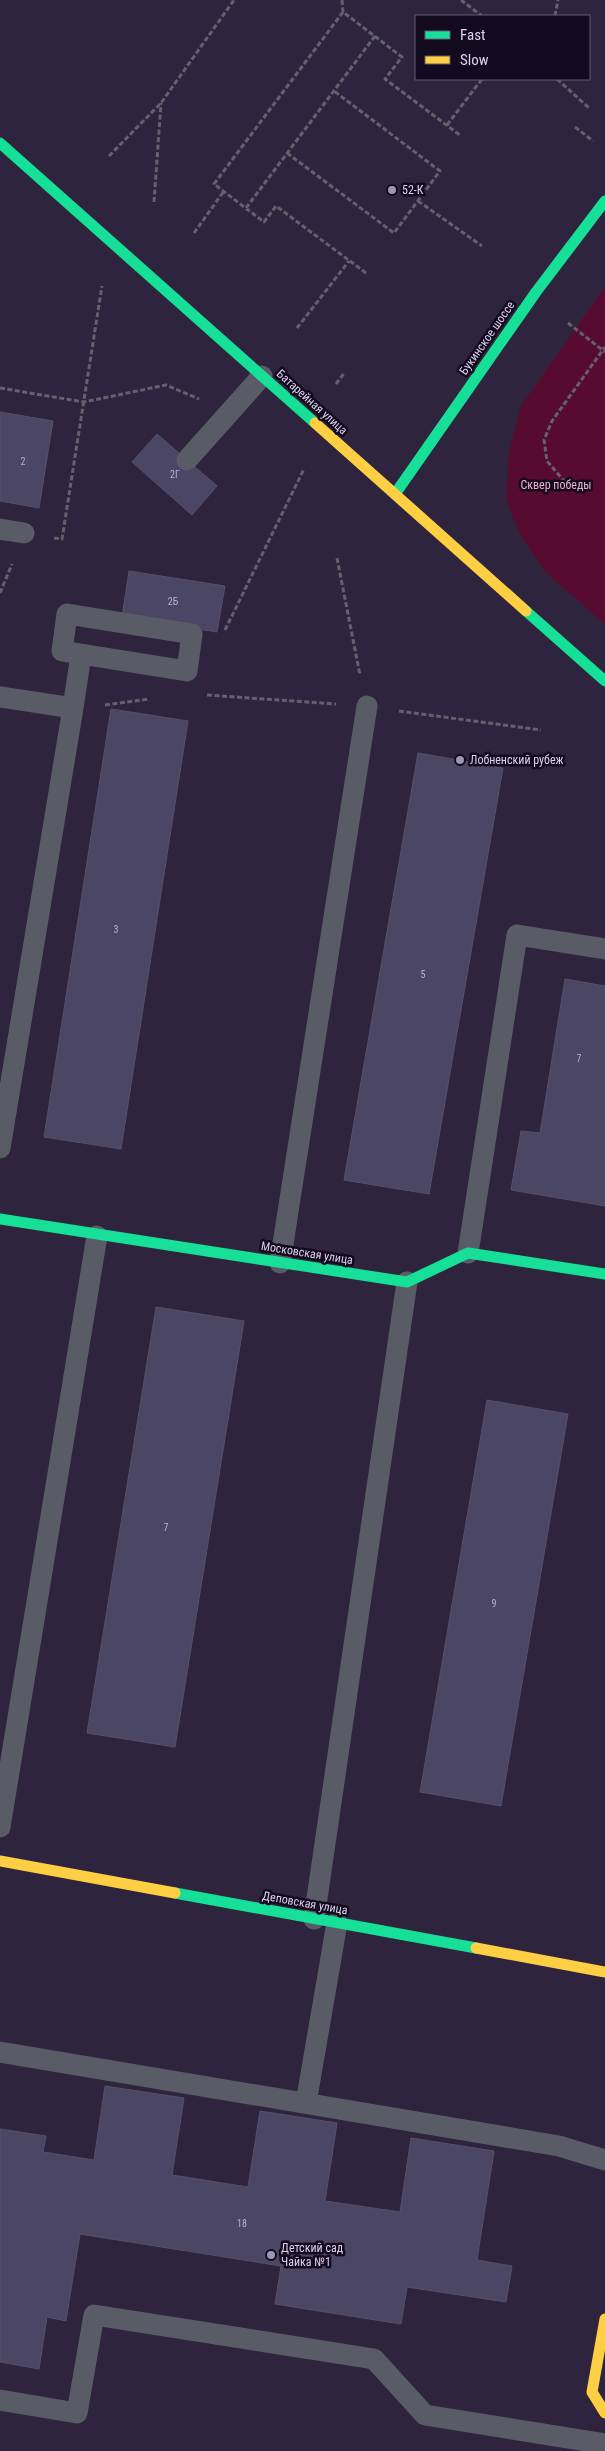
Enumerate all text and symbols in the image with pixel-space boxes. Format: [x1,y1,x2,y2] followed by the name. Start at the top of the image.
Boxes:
[415,15,590,80] legend
[460,26,485,44] text: Fast
[460,51,489,69] text: Slow
[402,183,424,197] place label: 52-К
[386,184,398,196] marker: 52-К
[456,298,518,377] street label: Букинское шоссе
[274,367,350,438] street label: Батарейная улица
[21,456,26,467] house number: 2
[170,469,180,480] house number: 2Г
[520,478,592,492] park label: Сквер победы
[168,596,179,607] house number: 2Б
[470,753,564,767] place label: Лобненский рубеж
[454,754,466,766] marker: Лобненский рубеж
[114,924,119,935] house number: 3
[421,969,426,980] house number: 5
[577,1053,582,1064] house number: 7
[260,1239,354,1267] street label: Московская улица
[164,1522,169,1533] house number: 7
[492,1598,497,1609] house number: 9
[261,1889,349,1917] street label: Деповская улица
[237,2218,247,2229] house number: 18
[281,2241,344,2269] place label: Детский сад Чайка №1
[265,2249,277,2261] marker: Детский сад Чайка №1

